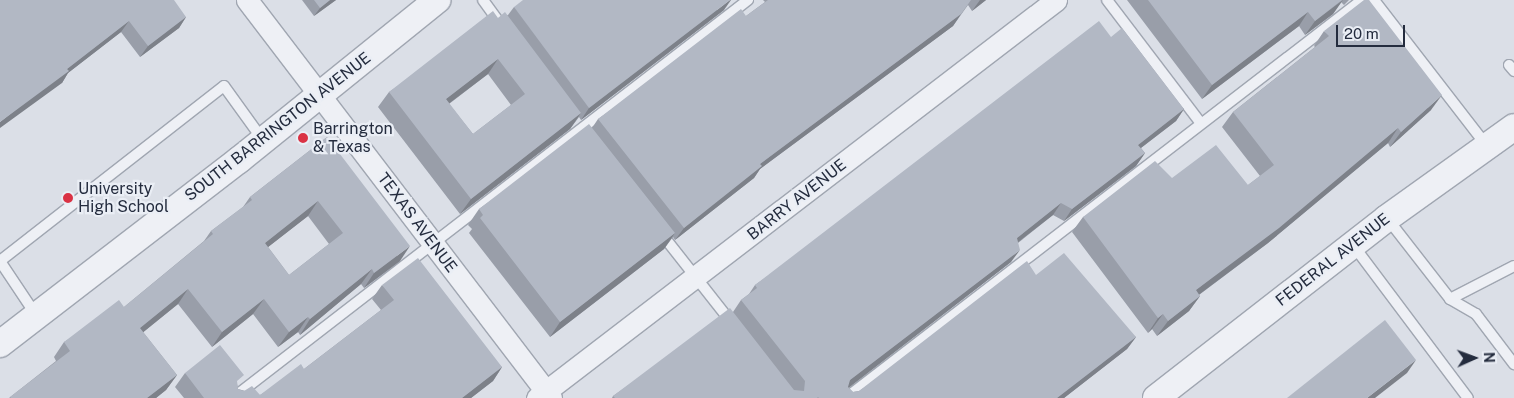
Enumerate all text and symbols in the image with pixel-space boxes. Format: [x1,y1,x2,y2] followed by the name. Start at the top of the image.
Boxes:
[1339,15,1408,47] scale bar
[1344,25,1379,42] text: 20 m
[181,48,375,206] street label: SOUTH BARRINGTON AVENUE
[313,119,393,157] place label: Barrington & Texas
[297,132,309,144] marker: Barrington & Texas
[744,155,850,245] street label: BARRY AVENUE
[373,169,461,277] street label: TEXAS AVENUE
[78,179,169,217] place label: University High School
[62,192,74,204] marker: University High School
[1272,209,1394,311] street label: FEDERAL AVENUE
[1449,333,1499,383] north arrow
[1481,352,1497,363] text: N

